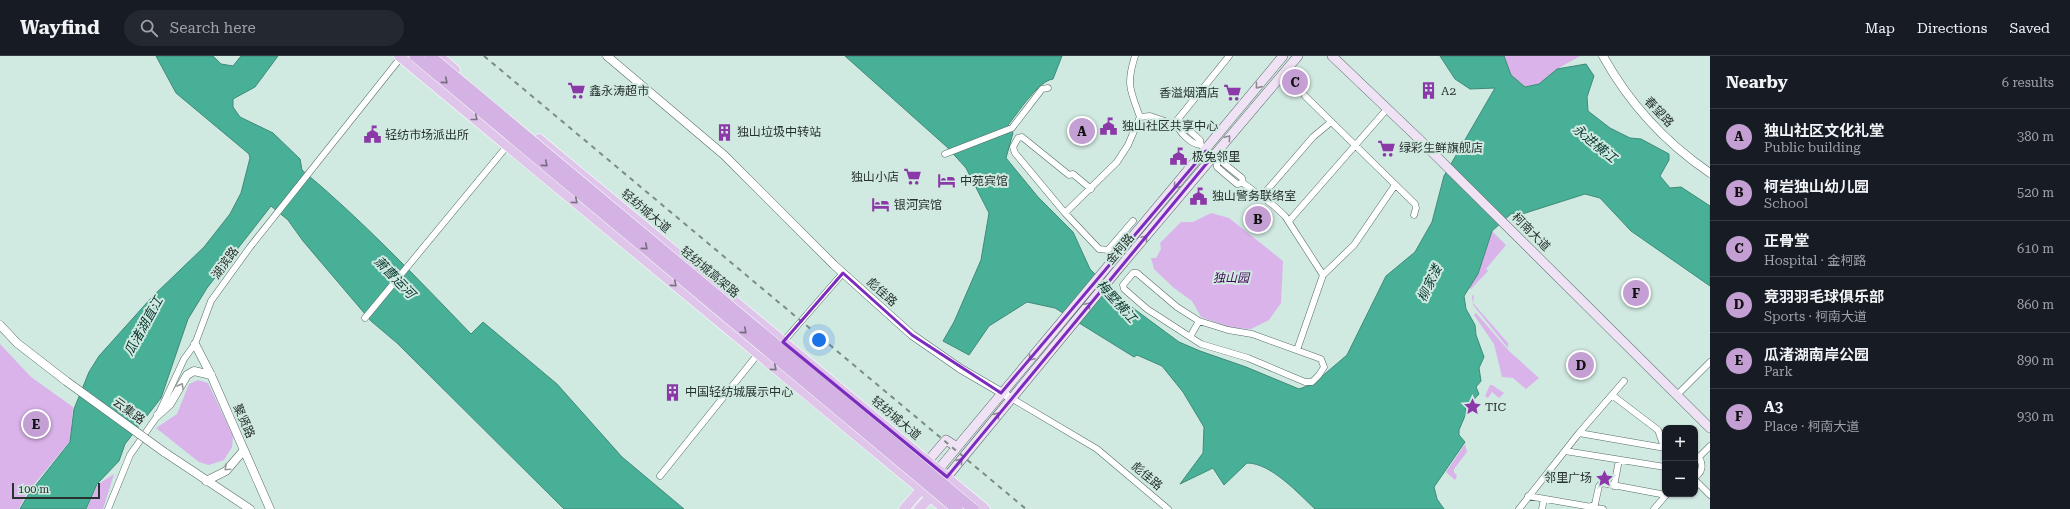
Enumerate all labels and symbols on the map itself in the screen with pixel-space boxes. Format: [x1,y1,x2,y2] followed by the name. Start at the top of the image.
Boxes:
[1282,67,1308,97] pin: C
[440,76,448,83] one-way arrow
[566,81,586,101] supermarket icon: 鑫永涛超市
[1418,81,1438,101] building icon: A2
[1256,82,1263,89] one-way arrow
[1222,83,1242,103] supermarket icon: 香溢烟酒店
[589,84,649,98] place label: 鑫永涛超市
[1441,84,1456,98] place label: A2
[1159,86,1219,100] place label: 香溢烟酒店
[1642,94,1676,130] street label: 春望路
[470,113,477,120] one-way arrow
[1069,116,1095,146] pin: A
[1099,116,1119,136] public building icon: 独山社区共享中心
[1122,119,1218,133] place label: 独山社区共享中心
[1570,121,1621,167] water label: 永进横江
[714,122,734,142] building icon: 独山垃圾中转站
[362,125,382,145] public building icon: 轻纺市场派出所
[737,125,821,139] place label: 独山垃圾中转站
[385,128,469,142] place label: 轻纺市场派出所
[1223,135,1230,143] one-way arrow
[1376,138,1396,158] supermarket icon: 绿彩生鲜旗舰店
[1399,141,1483,155] place label: 绿彩生鲜旗舰店
[1169,147,1189,167] public building icon: 极兔邻里
[1192,150,1240,164] place label: 极兔邻里
[540,160,548,167] one-way arrow
[902,167,922,187] supermarket icon: 独山小店
[851,170,899,184] place label: 独山小店
[937,171,957,191] hotel icon: 中苑宾馆
[960,174,1008,188] place label: 中苑宾馆
[1173,182,1180,189] one-way arrow
[619,186,673,236] street label: 轻纺城大道
[1189,186,1209,206] public building icon: 独山警务联络室
[1212,189,1296,203] place label: 独山警务联络室
[871,195,891,215] hotel icon: 银河宾馆
[570,196,577,203] one-way arrow
[894,198,942,212] place label: 银河宾馆
[1245,204,1271,234] pin: B
[1509,210,1553,254] street label: 柯南大道
[1103,231,1137,267] street label: 金柯路
[1140,235,1147,242] one-way arrow
[640,243,647,250] one-way arrow
[678,243,742,301] street label: 轻纺城高架路
[209,244,241,282] street label: 湖滨路
[371,253,420,303] water label: 萧曹运河
[1414,261,1446,304] water label: 柳家溇
[1213,271,1251,285] park label: 独山园
[864,275,900,309] street label: 彪佳路
[1094,277,1141,327] water label: 梅墅横江
[1623,278,1649,308] pin: F
[670,280,677,287] one-way arrow
[121,292,167,358] water label: 瓜渚湖直江
[1084,302,1091,310] one-way arrow
[740,326,747,333] one-way arrow
[809,330,829,350] your location
[1568,350,1594,380] pin: D
[1029,353,1036,360] one-way arrow
[770,363,777,370] one-way arrow
[662,382,682,402] building icon: 中国轻纺城展示中心
[176,383,184,390] one-way arrow
[685,385,793,399] place label: 中国轻纺城展示中心
[869,393,923,443] street label: 轻纺城大道
[110,395,148,427] street label: 云集路
[1462,397,1482,417] place icon: TIC
[1485,400,1507,414] place label: TIC
[230,402,258,440] street label: 聚贤路
[23,409,49,439] pin: E
[992,413,999,420] one-way arrow
[955,459,962,466] one-way arrow
[1129,459,1165,493] street label: 彪佳路
[224,463,232,471] one-way arrow
[1595,468,1615,488] place icon: 邻里广场
[1544,471,1592,485] place label: 邻里广场
[12,481,100,500] scale bar

